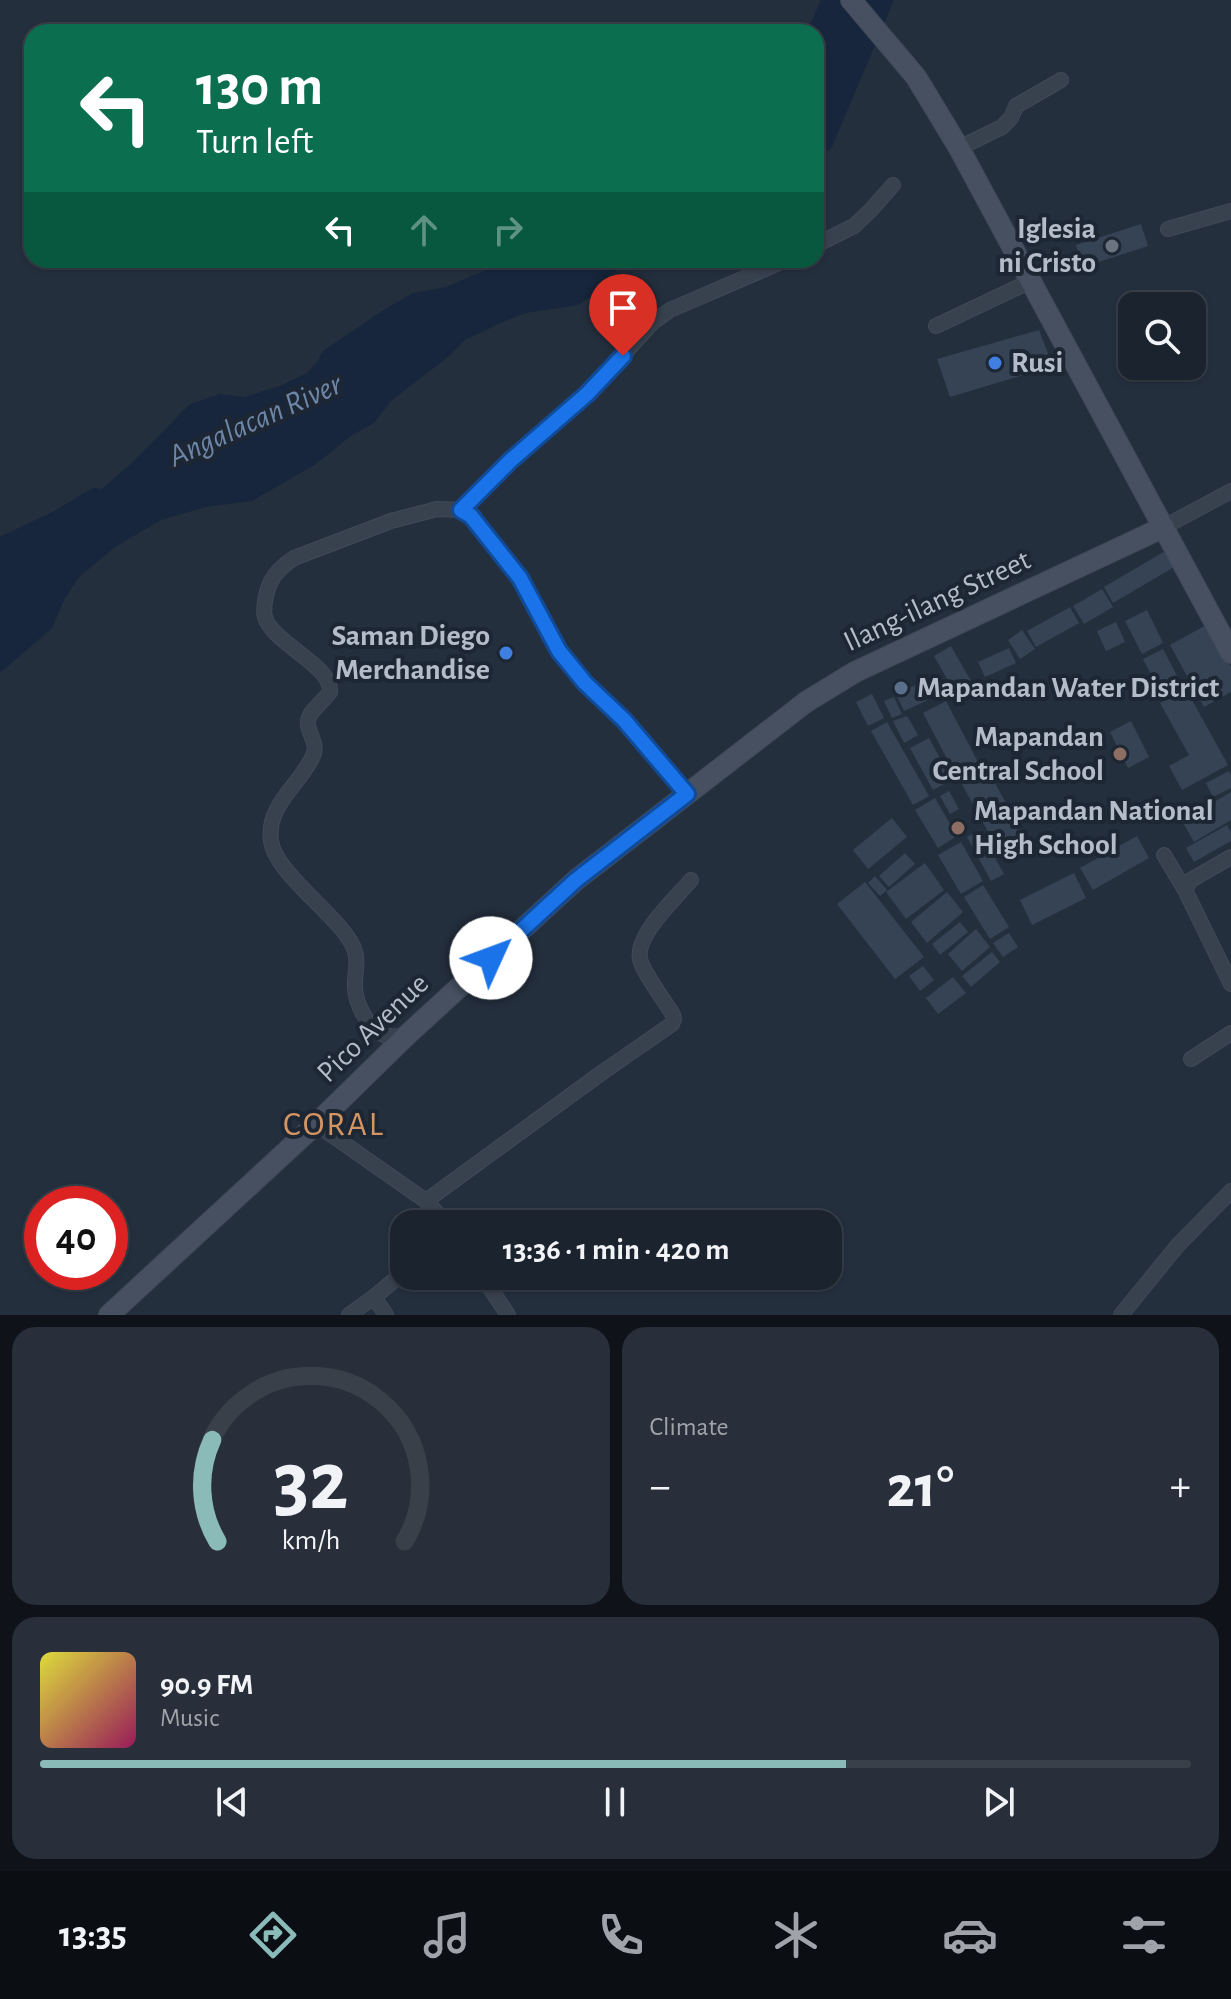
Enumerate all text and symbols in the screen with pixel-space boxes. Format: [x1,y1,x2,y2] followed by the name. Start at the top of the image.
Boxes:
[64,56,168,160] icon: left
[196,59,323,115] text: 130 m
[196,124,313,160] text: Turn left
[318,208,362,252] icon: left
[402,208,446,252] icon: ahead
[486,208,530,252] icon: right
[998,214,1096,278] place label: Iglesia ni Cristo
[1103,237,1121,255] marker: Iglesia ni Cristo
[589,274,657,356] pin
[601,286,645,330] icon: arrive
[1118,292,1206,380] map controls
[1118,292,1206,380] button: search
[1011,348,1063,378] place label: Rusi
[986,354,1004,372] marker: Rusi
[163,367,348,473] water label: Angalacan River
[839,545,1035,657] street label: Ilang-ilang Street
[331,621,490,685] place label: Saman Diego Merchandise
[497,644,515,662] marker: Saman Diego Merchandise
[917,673,1219,703] place label: Mapandan Water District
[892,679,910,697] marker: Mapandan Water District
[932,722,1104,786] place label: Mapandan Central School
[1111,745,1129,763] marker: Mapandan Central School
[974,796,1214,860] place label: Mapandan National High School
[949,819,967,837] marker: Mapandan National High School
[449,916,533,1000] position arrow
[312,968,434,1088] street label: Pico Avenue
[283,1108,385,1142] district label: CORAL
[24,1186,128,1290] speed limit sign: 40
[503,1235,729,1265] text: 13:36 · 1 min · 420 m
[650,1414,728,1440] text: Climate
[273,1441,348,1525] text: 32
[887,1458,954,1518] text: 21°
[650,1465,671,1509] text: −
[1170,1465,1191,1509] text: +
[281,1526,340,1555] text: km/h
[160,1670,253,1700] text: 90.9 FM
[160,1705,219,1731] text: Music
[210,1780,254,1824] icon: previous
[593,1780,637,1824] icon: pause
[977,1780,1021,1824] icon: next
[245,1907,301,1963] icon: directions
[419,1907,475,1963] icon: music
[593,1907,649,1963] icon: phone
[768,1907,824,1963] icon: climate
[942,1907,998,1963] icon: car
[1116,1907,1172,1963] icon: filters
[59,1917,127,1953] text: 13:35

